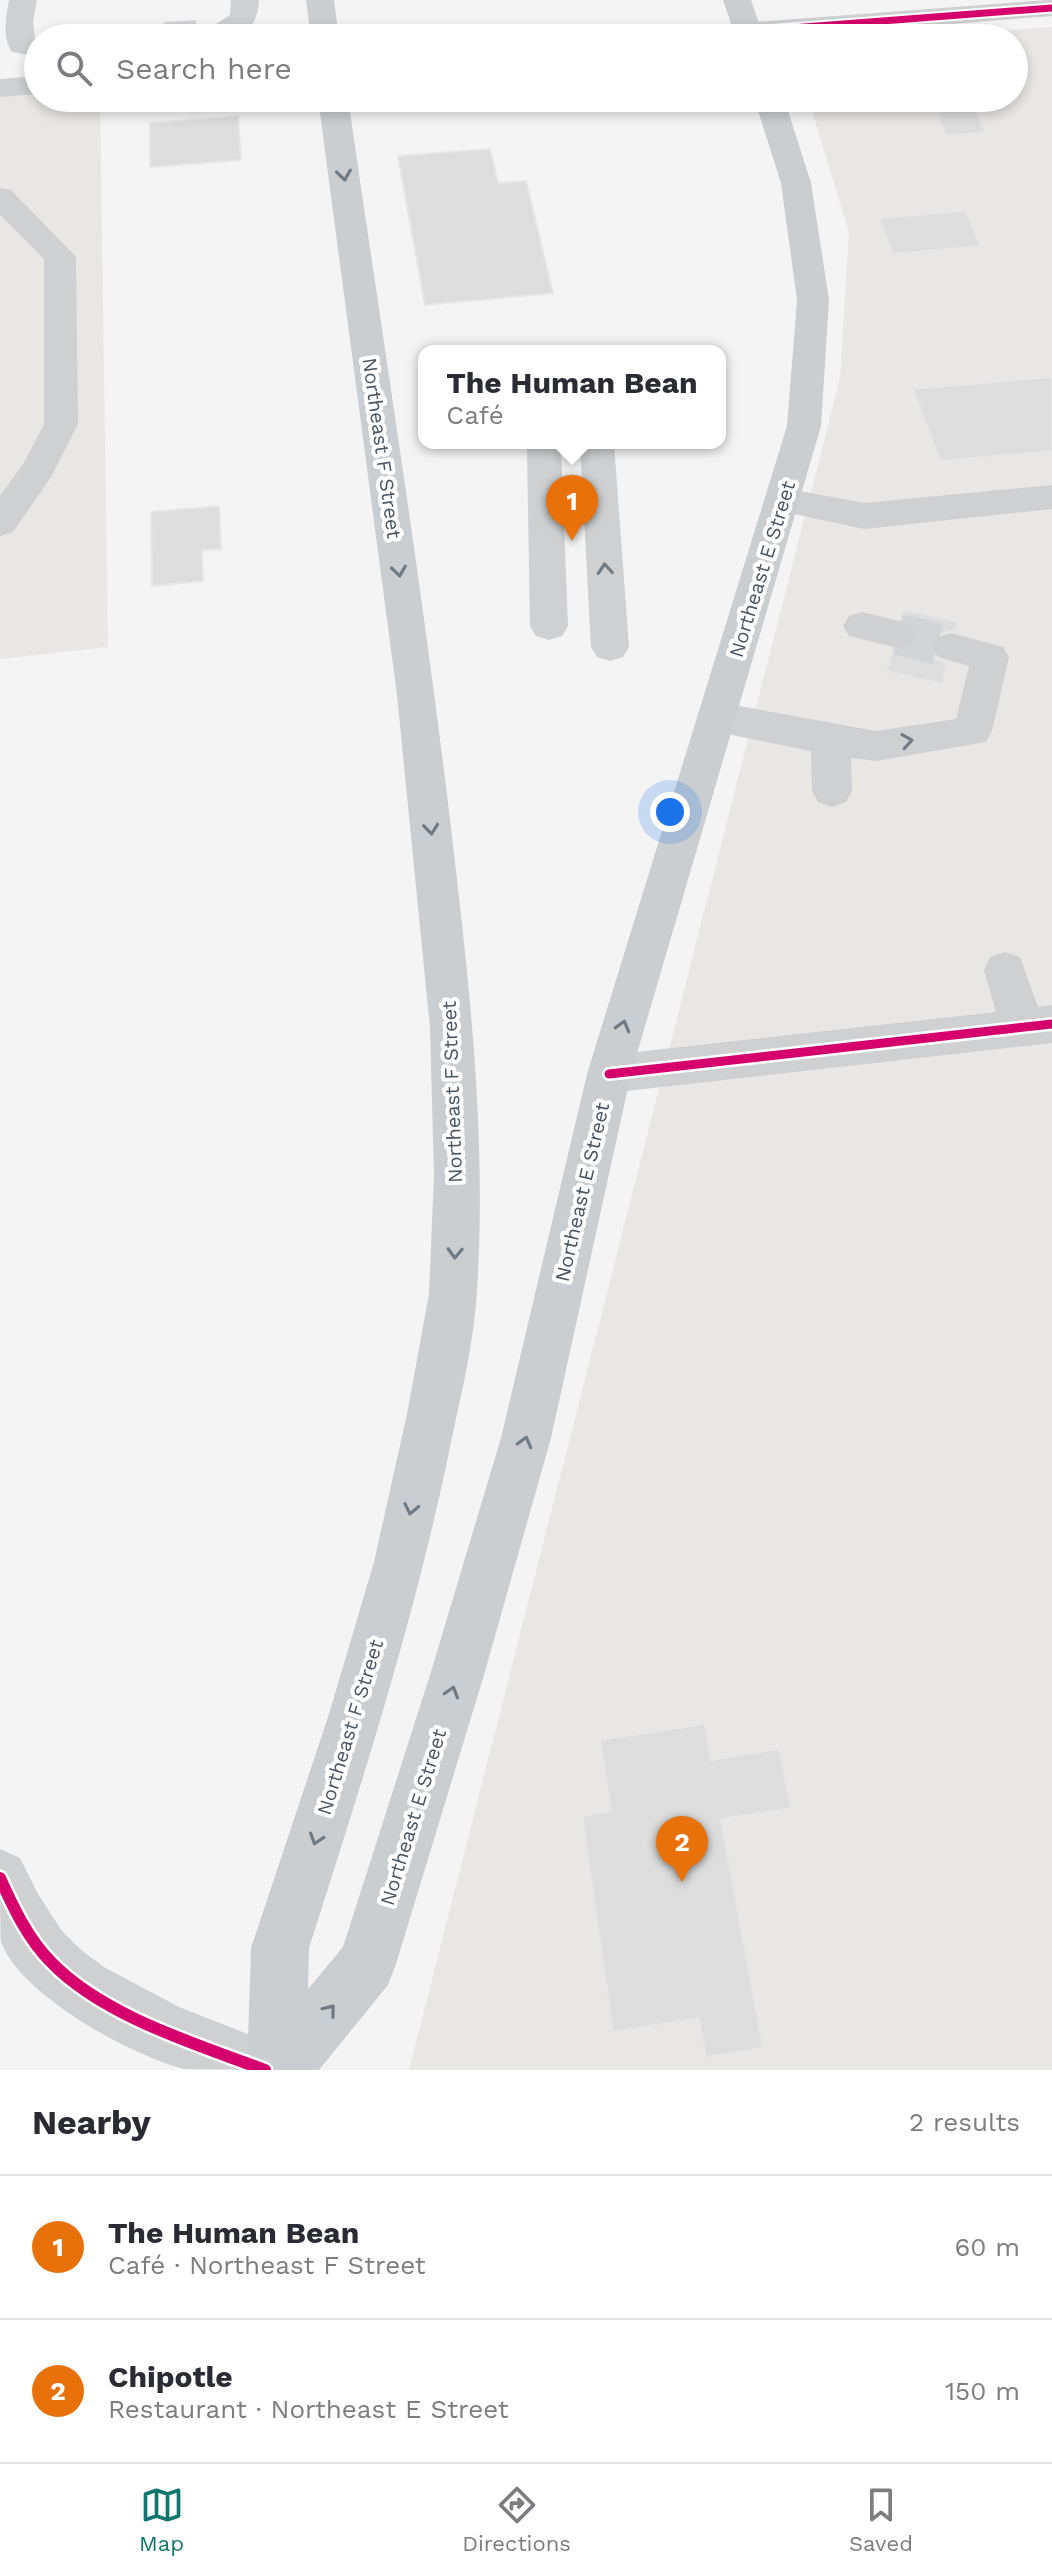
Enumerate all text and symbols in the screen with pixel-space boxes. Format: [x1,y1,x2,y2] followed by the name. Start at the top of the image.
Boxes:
[24,24,1028,112] search box
[52,46,96,90] icon: search
[116,51,292,86] text: Search here
[335,168,352,182] one-way arrow
[418,345,726,449] popup
[357,356,407,540] street label: Northeast F Street
[446,365,698,400] text: The Human Bean
[446,400,504,430] text: Café
[546,475,598,541] pin: 1
[724,477,800,660] street label: Northeast E Street
[597,563,614,576] one-way arrow
[390,565,407,578] one-way arrow
[900,734,914,751] one-way arrow
[650,792,690,832] your location
[422,823,439,836] one-way arrow
[437,1000,467,1183] street label: Northeast F Street
[614,1019,630,1033] one-way arrow
[550,1099,614,1284] street label: Northeast E Street
[446,1247,463,1260] one-way arrow
[515,1436,532,1450] one-way arrow
[404,1502,421,1515] one-way arrow
[312,1636,388,1818] street label: Northeast F Street
[443,1686,459,1699] one-way arrow
[375,1725,451,1908] street label: Northeast E Street
[656,1816,708,1882] pin: 2
[309,1831,325,1845] one-way arrow
[320,2004,335,2019] one-way arrow
[32,2102,151,2142] text: Nearby
[909,2107,1020,2137] text: 2 results
[108,2215,359,2250] text: The Human Bean
[52,2232,64,2262] text: 1
[954,2232,1020,2262] text: 60 m
[108,2250,426,2280] text: Café · Northeast F Street
[108,2359,233,2394] text: Chipotle
[50,2376,66,2406] text: 2
[945,2376,1020,2406] text: 150 m
[108,2394,509,2424] text: Restaurant · Northeast E Street
[139,2483,184,2556] tab: Map
[462,2483,571,2556] tab: Directions
[849,2483,913,2556] tab: Saved

